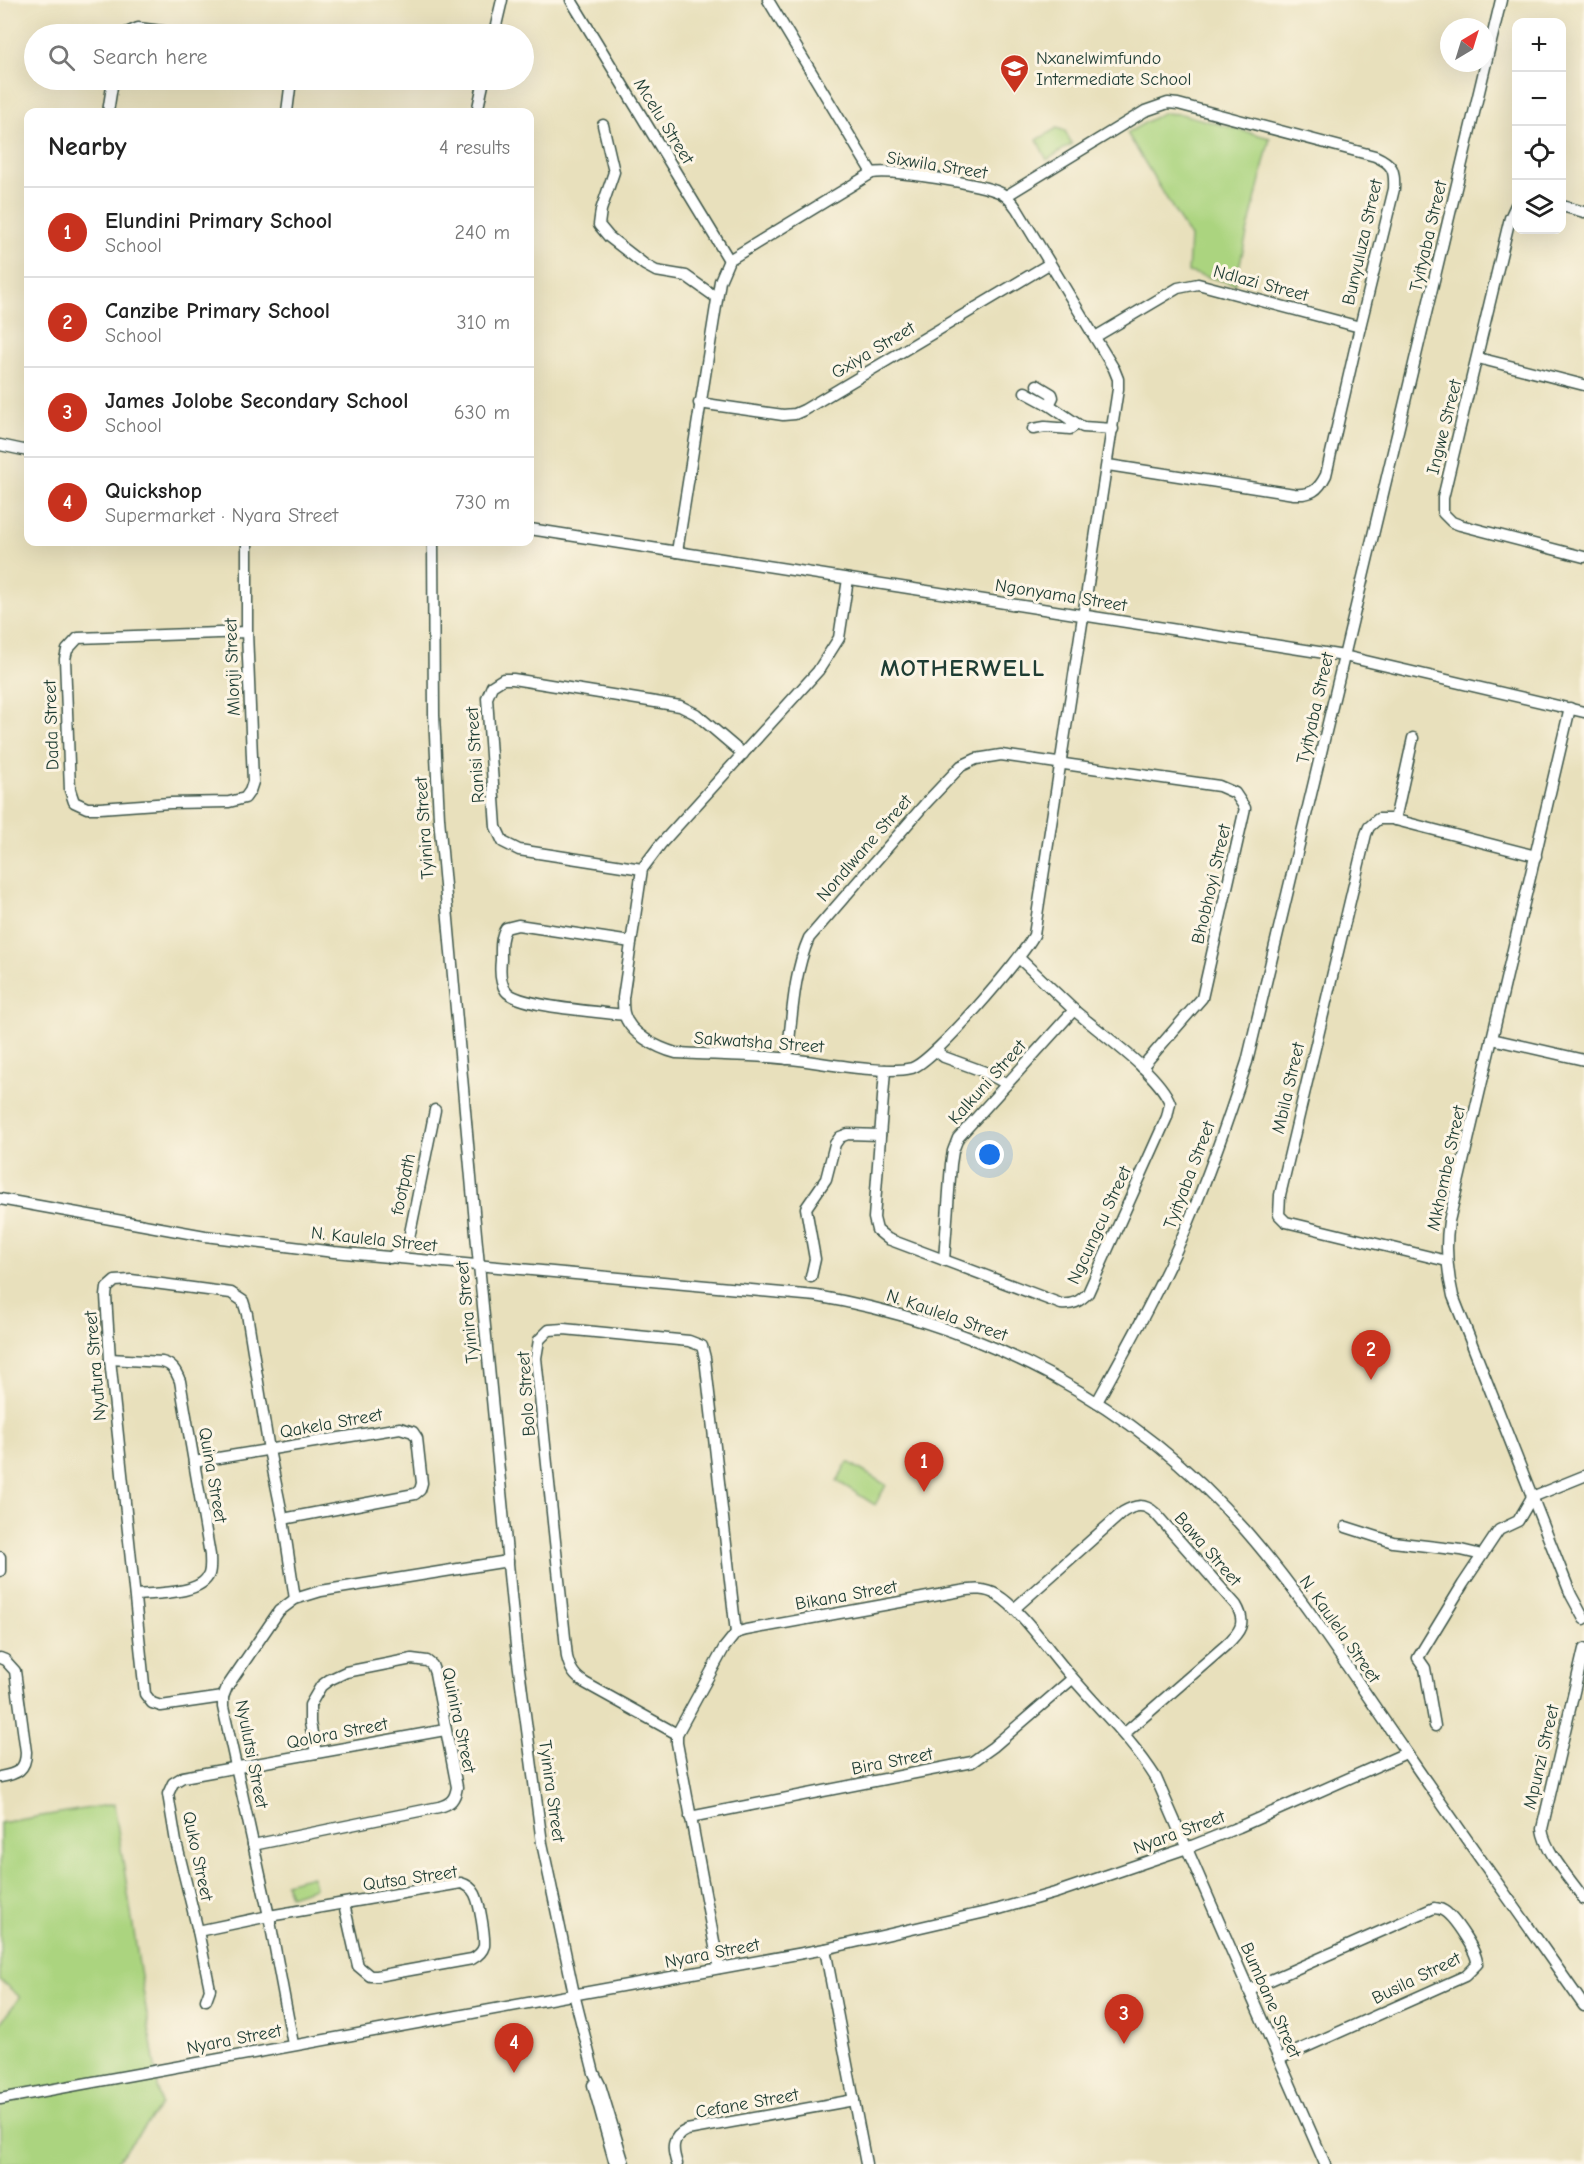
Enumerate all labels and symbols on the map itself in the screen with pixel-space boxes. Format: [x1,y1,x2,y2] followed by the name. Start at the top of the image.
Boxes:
[1440,18,1494,72] north arrow
[1036,48,1192,90] place label: Nxanelwimfundo Intermediate School
[999,52,1031,94] school or university icon: Nxanelwimfundo Intermediate School
[629,75,699,169] street label: Mcelu Street
[885,147,990,184] street label: Sixwila Street
[1338,176,1387,307] street label: Bunyuluza Street
[1405,178,1452,294] street label: Tyityaba Street
[1211,261,1312,306] street label: Ndlazi Street
[828,317,920,384] street label: Gxiya Street
[1423,377,1467,477] street label: Ingwe Street
[994,575,1129,616] street label: Ngonyama Street
[220,617,245,716] street label: Mlonji Street
[1292,650,1339,766] street label: Tyityaba Street
[880,654,1046,682] district label: MOTHERWELL
[39,679,64,771] street label: Dada Street
[462,705,489,804] street label: Ranisi Street
[410,775,439,880] street label: Tyinira Street
[812,790,917,906] street label: Nondlwane Street
[1188,821,1236,946] street label: Bhobhoyi Street
[693,1027,826,1058] street label: Sakwatsha Street
[944,1035,1031,1129] street label: Kalkuni Street
[1268,1040,1309,1136] street label: Mbila Street
[1423,1103,1470,1233] street label: Mkhombe Street
[1159,1118,1220,1232] street label: Tyityaba Street
[975,1140,1004,1169] your location
[387,1151,420,1218] street label: footpath
[1063,1162,1136,1288] street label: Ngcungcu Street
[310,1222,439,1257] street label: N. Kaulela Street
[452,1259,483,1364] street label: Tyinira Street
[884,1285,1011,1346] street label: N. Kaulela Street
[80,1309,111,1422] street label: Nyutura Street
[1352,1330,1390,1380] pin: 2
[513,1350,540,1437] street label: Bolo Street
[278,1404,385,1443] street label: Qakela Street
[194,1426,231,1525] street label: Quina Street
[904,1442,944,1492] pin: 1
[1170,1508,1246,1591] street label: Bawa Street
[1295,1571,1385,1688] street label: N. Kaulela Street
[793,1576,900,1615] street label: Bikana Street
[437,1665,480,1776] street label: Quinira Street
[231,1698,272,1811] street label: Nyulutsi Street
[1519,1702,1564,1811] street label: Mpunzi Street
[285,1713,390,1754] street label: Qolora Street
[534,1739,569,1844] street label: Tyinira Street
[850,1743,935,1780] street label: Bira Street
[1130,1806,1229,1859] street label: Nyara Street
[178,1809,217,1904] street label: Quko Street
[362,1861,459,1895] street label: Qutsa Street
[663,1934,762,1973] street label: Nyara Street
[1236,1939,1306,2062] street label: Bumbane Street
[1368,1948,1465,2009] street label: Busila Street
[1104,1994,1144,2044] pin: 3
[185,2020,284,2059] street label: Nyara Street
[494,2024,534,2073] pin: 4
[694,2084,801,2123] street label: Cefane Street

